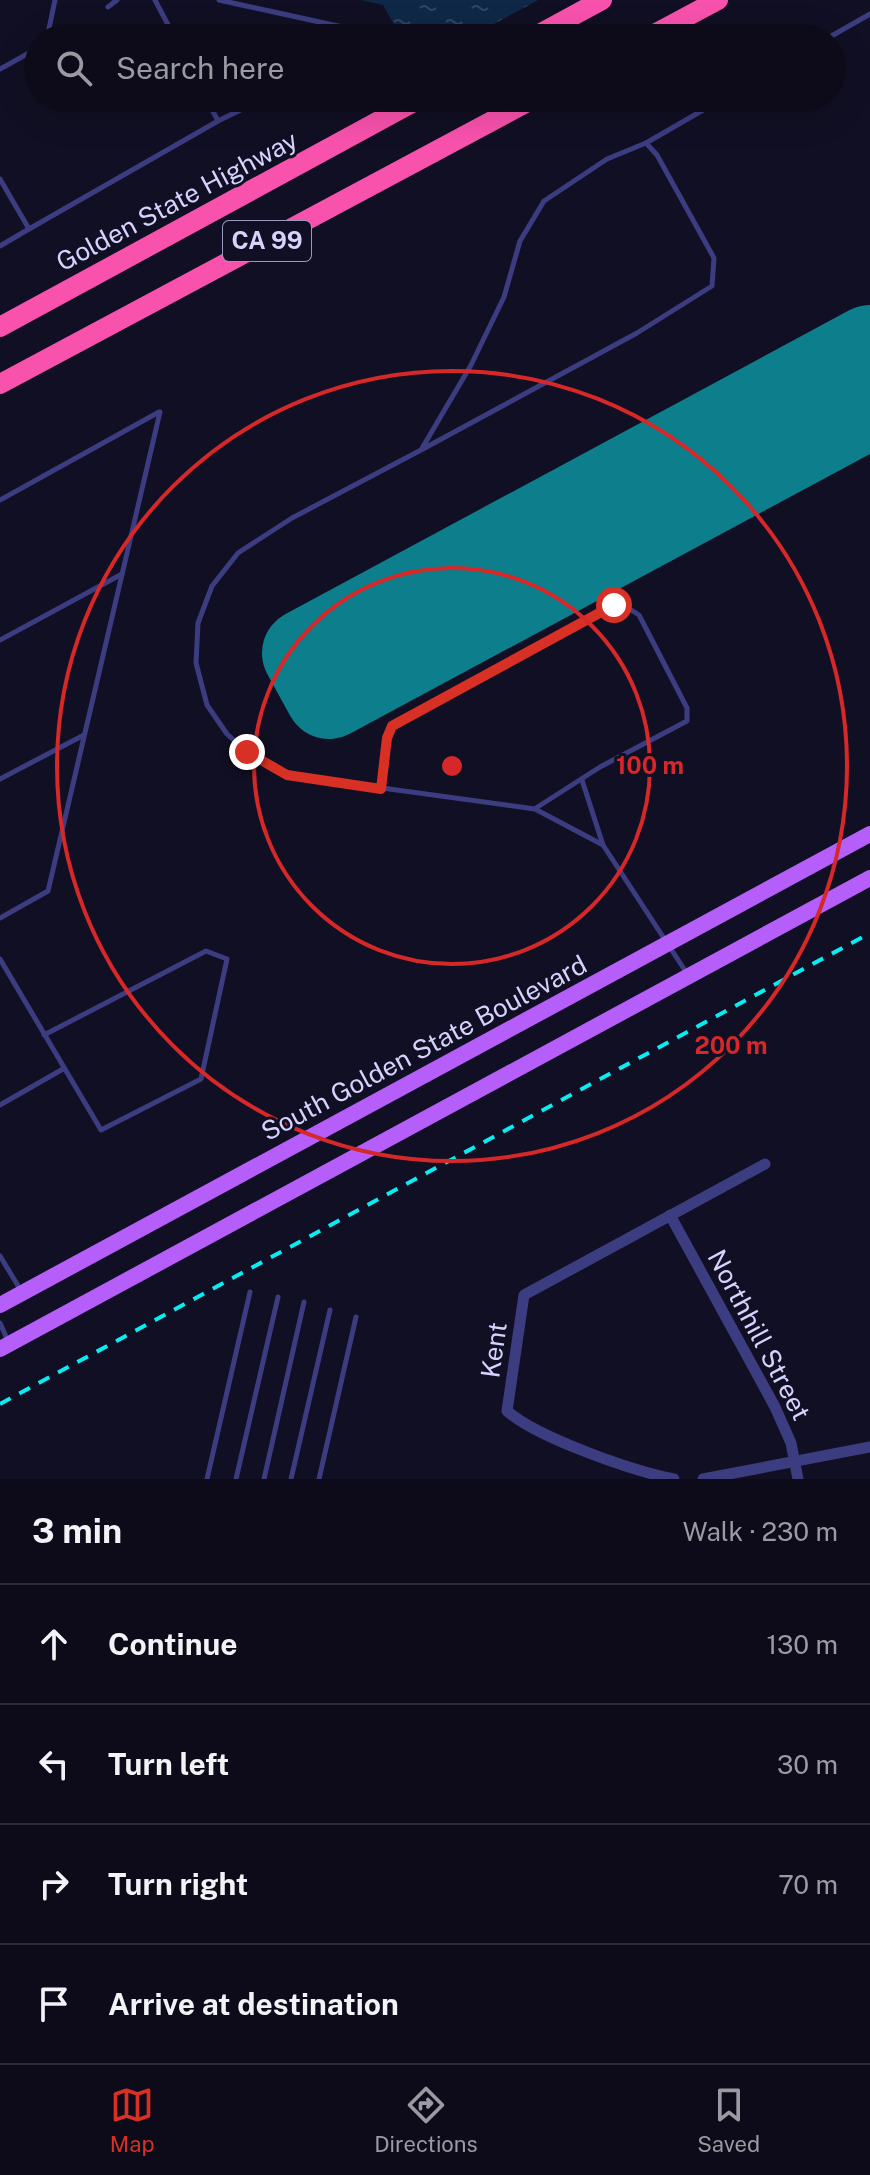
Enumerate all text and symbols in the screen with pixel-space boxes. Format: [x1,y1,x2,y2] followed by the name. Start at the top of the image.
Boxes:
[24,24,846,112] search box
[52,46,96,90] icon: search
[116,50,284,86] text: Search here
[51,124,303,277] street label: Golden State Highway
[223,221,311,261] road number: CA 99
[596,587,632,623] route start
[229,734,265,770] route end
[616,751,684,779] text: 100 m
[438,752,466,780] centre of rings
[256,948,592,1147] street label: South Golden State Boulevard
[694,1031,768,1059] text: 200 m
[702,1244,817,1425] street label: Northhill Street
[474,1320,513,1380] street label: Kent
[32,1511,122,1551] text: 3 min
[683,1516,838,1547] text: Walk · 230 m
[32,1622,76,1666] icon: ahead
[108,1626,238,1662] text: Continue
[766,1629,838,1660] text: 130 m
[32,1742,76,1786] icon: left
[108,1746,229,1782] text: Turn left
[777,1749,838,1780] text: 30 m
[32,1862,76,1906] icon: right
[108,1866,248,1902] text: Turn right
[778,1869,838,1900] text: 70 m
[32,1982,76,2026] icon: arrive
[108,1986,399,2022] text: Arrive at destination
[110,2083,155,2157] tab: Map
[374,2083,478,2157] tab: Directions
[697,2083,760,2157] tab: Saved

